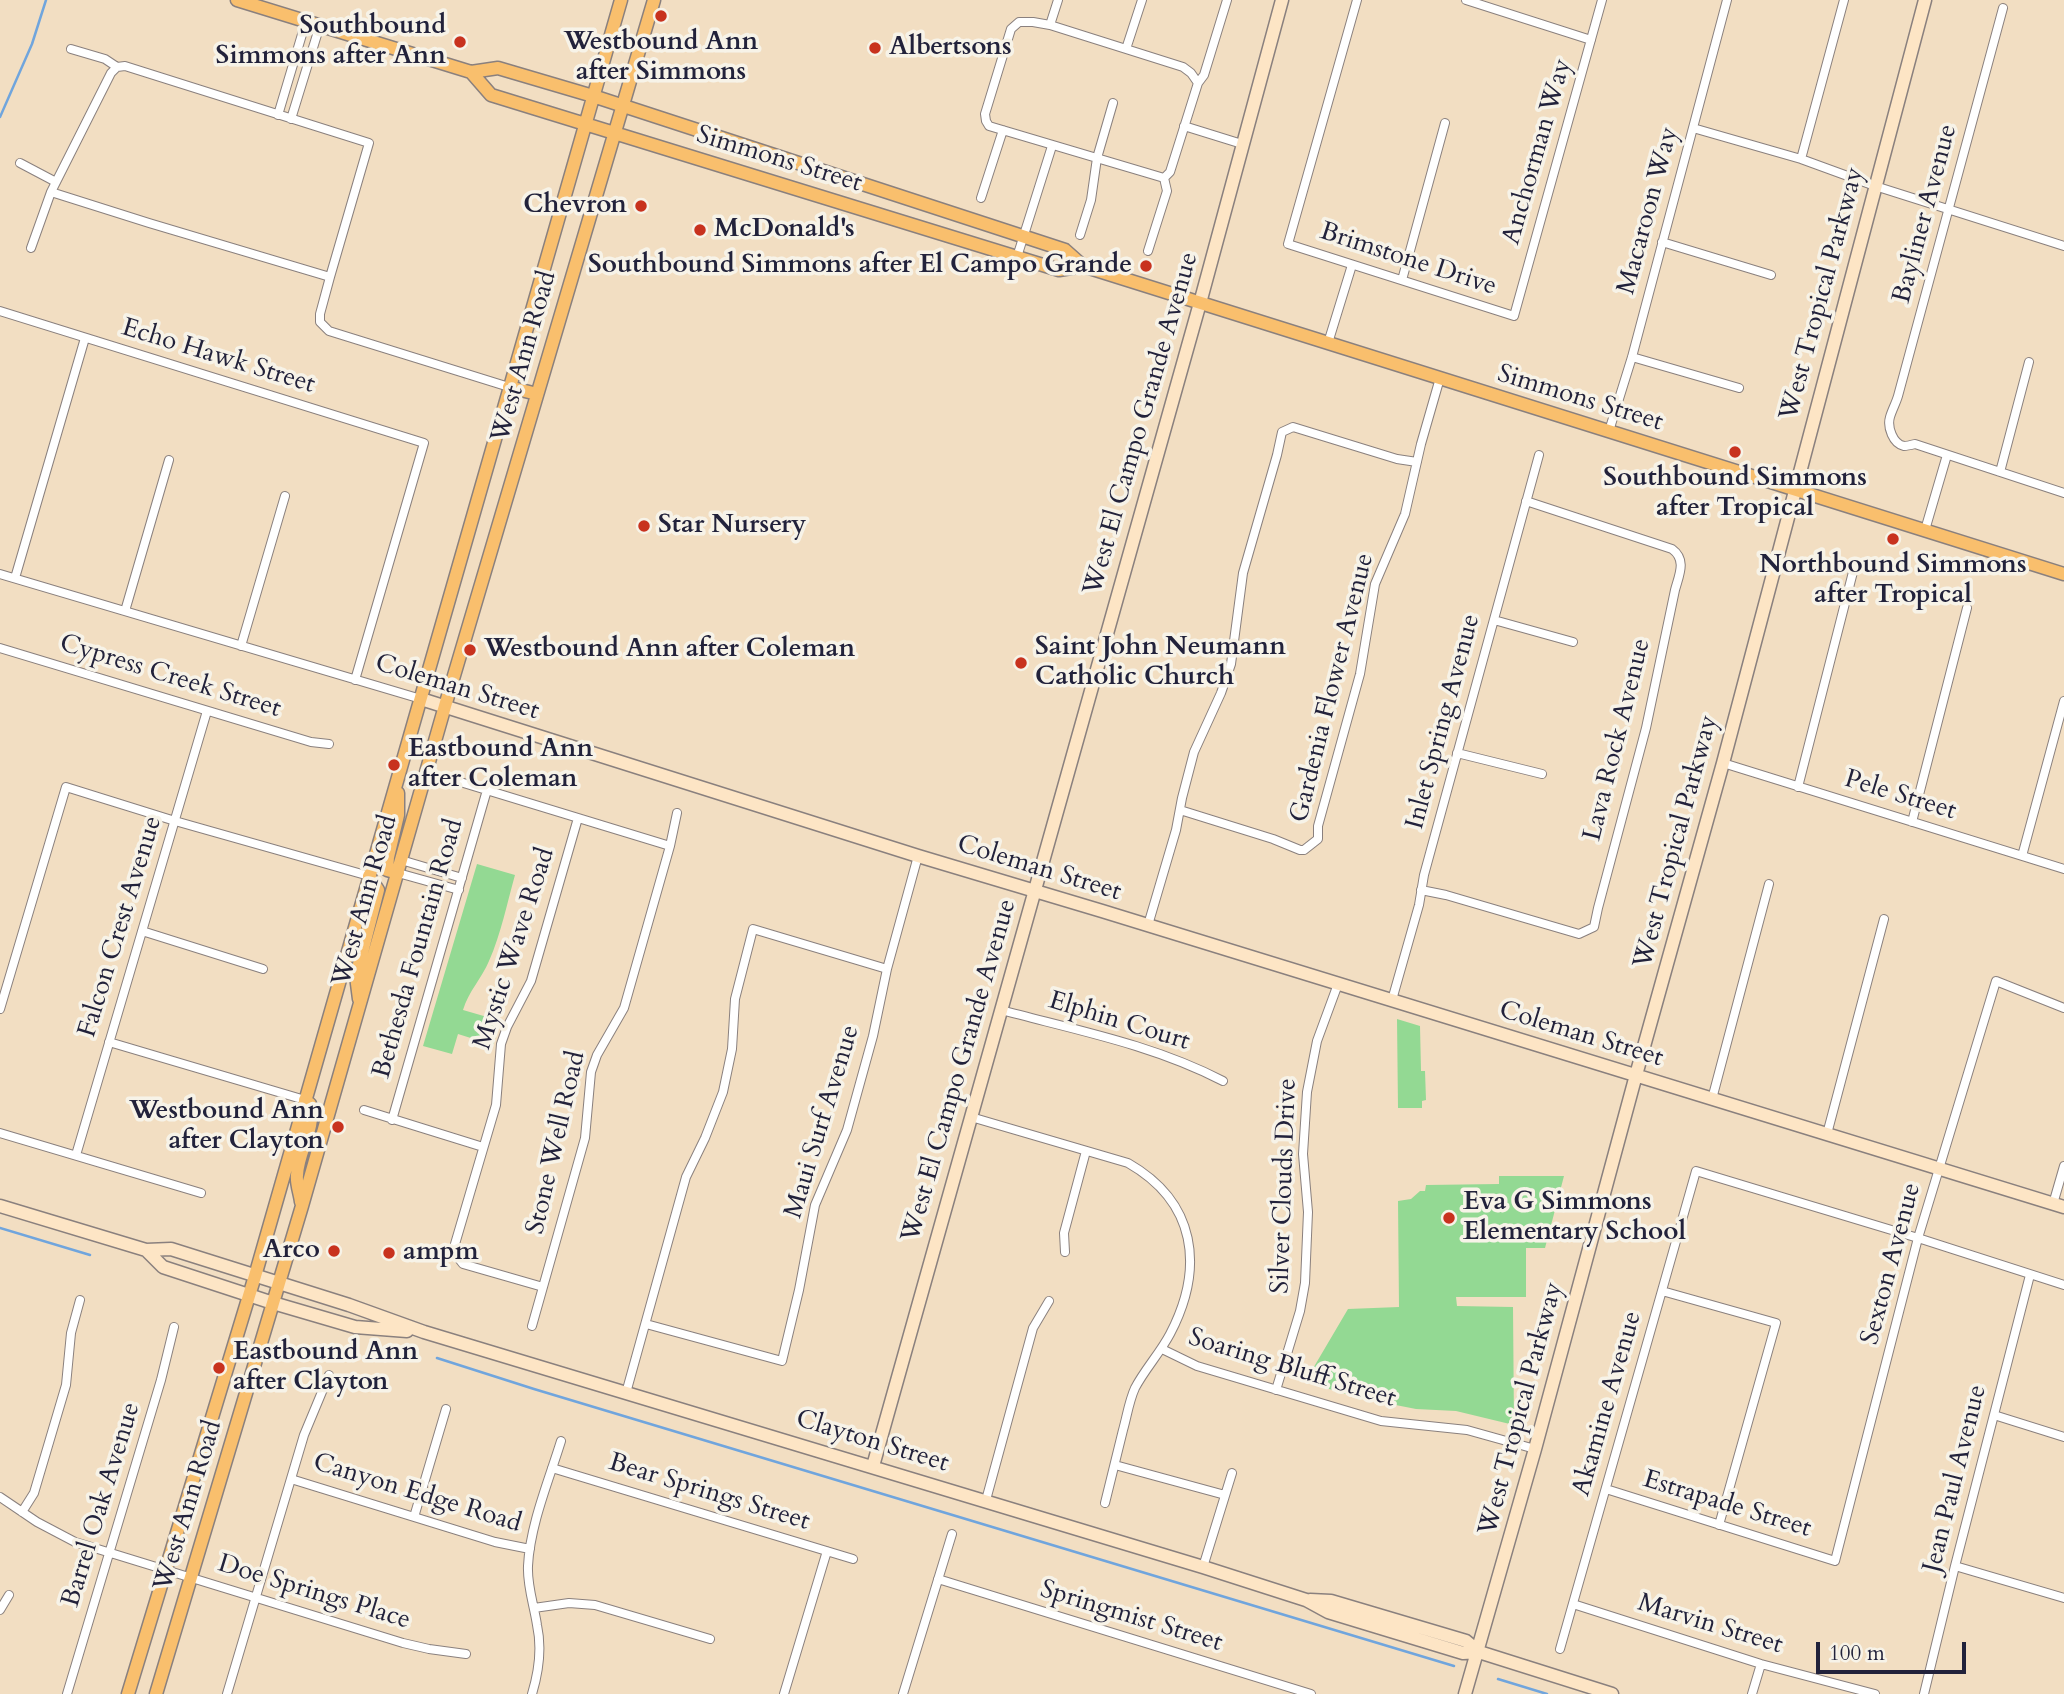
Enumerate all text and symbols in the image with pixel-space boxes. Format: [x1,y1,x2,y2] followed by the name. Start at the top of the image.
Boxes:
[653,8,669,24] marker: Westbound Ann after Simmons
[216,11,446,72] place label: Southbound Simmons after Ann
[564,27,758,88] place label: Westbound Ann after Simmons
[889,32,1012,64] place label: Albertsons
[452,34,468,50] marker: Southbound Simmons after Ann
[867,40,883,56] marker: Albertsons
[1497,56,1579,248] street label: Anchorman Way
[692,120,866,200] street label: Simmons Street
[1887,121,1965,307] street label: Bayliner Avenue
[1612,124,1686,298] street label: Macaroon Way
[1774,164,1872,424] street label: West Tropical Parkway
[523,190,627,222] place label: Chevron
[633,198,649,214] marker: Chevron
[714,214,855,246] place label: McDonald's
[1316,217,1500,303] street label: Brimstone Drive
[692,222,708,238] marker: McDonald's
[1078,249,1206,599] street label: West El Campo Grande Avenue
[588,250,1132,282] place label: Southbound Simmons after El Campo Grande
[1138,258,1154,274] marker: Southbound Simmons after El Campo Grande
[486,268,564,446] street label: West Ann Road
[118,313,318,401] street label: Echo Hawk Street
[1493,359,1667,439] street label: Simmons Street
[1727,444,1743,460] marker: Southbound Simmons after Tropical
[1603,463,1867,524] place label: Southbound Simmons after Tropical
[658,510,806,542] place label: Star Nursery
[636,518,652,534] marker: Star Nursery
[1885,531,1901,547] marker: Northbound Simmons after Tropical
[1284,550,1382,826] street label: Gardenia Flower Avenue
[1759,550,2027,612] place label: Northbound Simmons after Tropical
[1400,611,1488,833] street label: Inlet Spring Avenue
[56,629,284,725] street label: Cypress Creek Street
[1035,632,1286,694] place label: Saint John Neumann Catholic Church
[484,634,855,666] place label: Westbound Ann after Coleman
[1578,636,1658,844] street label: Lava Rock Avenue
[462,642,478,658] marker: Westbound Ann after Coleman
[371,648,543,728] street label: Coleman Street
[1013,655,1029,671] marker: Saint John Neumann Catholic Church
[1628,712,1726,972] street label: West Tropical Parkway
[408,734,593,796] place label: Eastbound Ann after Coleman
[386,757,402,773] marker: Eastbound Ann after Coleman
[1840,764,1960,828] street label: Pele Street
[327,812,405,990] street label: West Ann Road
[73,813,169,1041] street label: Falcon Crest Avenue
[367,816,471,1082] street label: Bethesda Fountain Road
[953,829,1125,909] street label: Coleman Street
[468,844,562,1054] street label: Mystic Wave Road
[896,896,1024,1246] street label: West El Campo Grande Avenue
[1045,986,1193,1058] street label: Elphin Court
[1495,995,1667,1075] street label: Coleman Street
[779,1022,867,1222] street label: Maui Surf Avenue
[521,1049,593,1237] street label: Stone Well Road
[1266,1078,1304,1294] street label: Silver Clouds Drive
[129,1096,324,1158] place label: Westbound Ann after Clayton
[330,1119,346,1135] marker: Westbound Ann after Clayton
[1855,1180,1929,1348] street label: Sexton Avenue
[1463,1187,1686,1248] place label: Eva G Simmons Elementary School
[1441,1210,1457,1226] marker: Eva G Simmons Elementary School
[263,1235,320,1267] place label: Arco
[403,1237,479,1269] place label: ampm
[326,1243,342,1259] marker: Arco
[381,1245,397,1261] marker: ampm
[1473,1279,1571,1539] street label: West Tropical Parkway
[1567,1308,1649,1500] street label: Akamine Avenue
[1185,1323,1399,1415] street label: Soaring Bluff Street
[233,1337,418,1398] place label: Eastbound Ann after Clayton
[211,1360,227,1376] marker: Eastbound Ann after Clayton
[1918,1382,1994,1576] street label: Jean Paul Avenue
[56,1399,148,1611] street label: Barrel Oak Avenue
[792,1404,952,1480] street label: Clayton Street
[148,1417,230,1595] street label: West Ann Road
[309,1448,525,1540] street label: Canyon Edge Road
[605,1448,813,1538] street label: Bear Springs Street
[1639,1465,1815,1545] street label: Estrapade Street
[214,1549,414,1637] street label: Doe Springs Place
[1036,1574,1226,1660] street label: Springmist Street
[1634,1588,1786,1662] street label: Marvin Street
[1819,1628,1969,1672] scale bar
[1829,1639,1885,1668] text: 100 m

